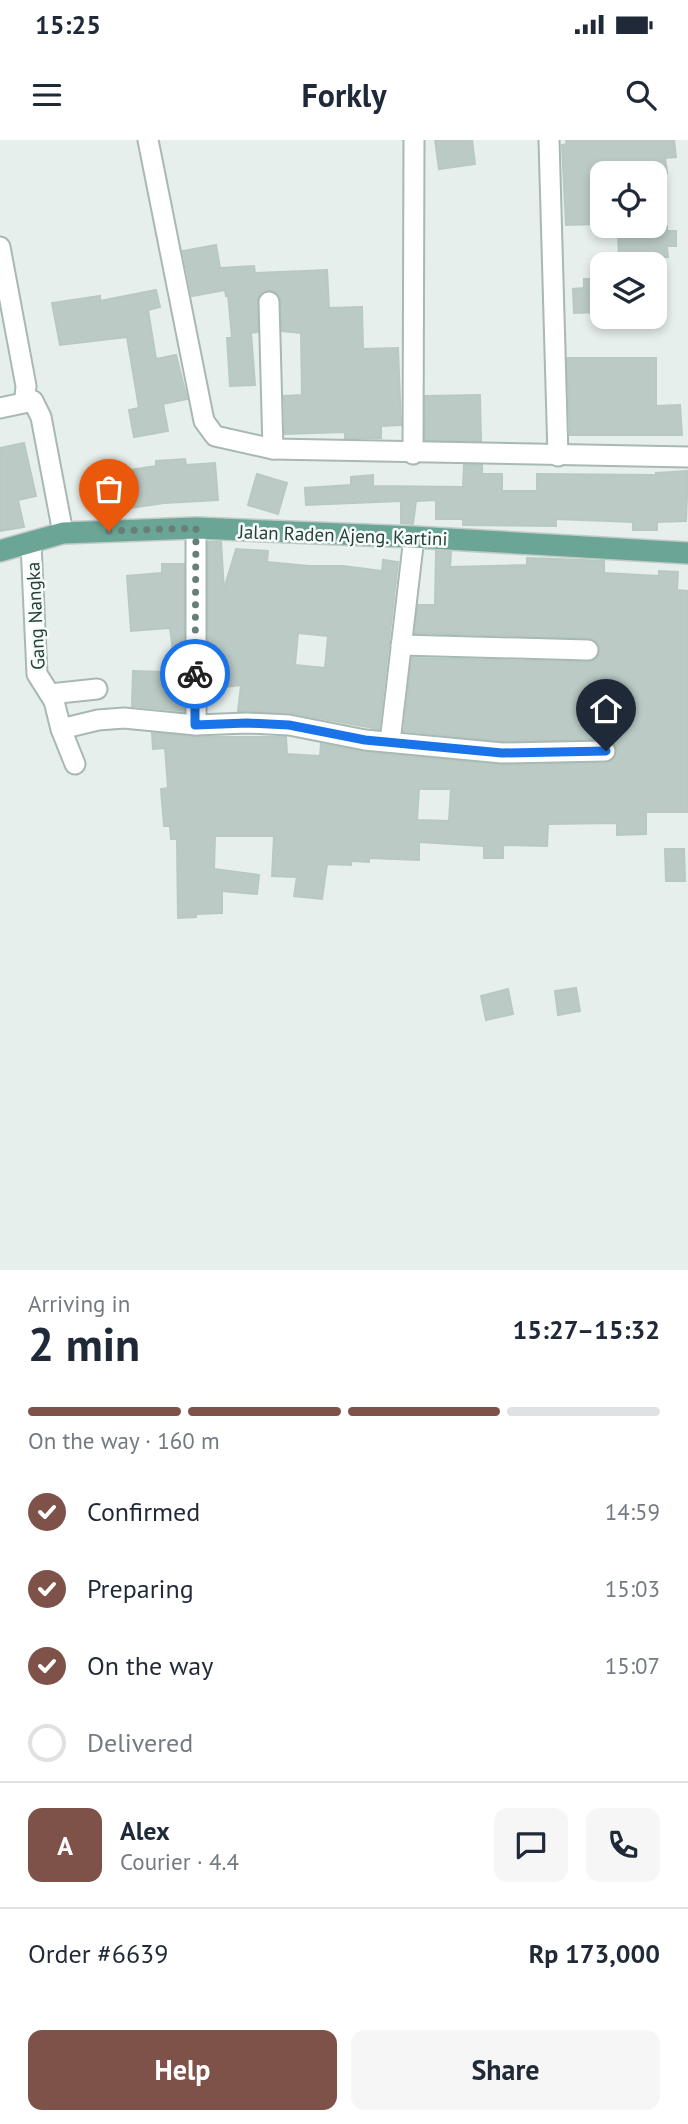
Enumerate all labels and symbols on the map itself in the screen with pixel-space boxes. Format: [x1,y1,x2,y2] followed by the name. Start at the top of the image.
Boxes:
[79,459,139,531] pin
[237,519,448,551] street label: Jalan Raden Ajeng. Kartini
[20,561,50,671] street label: Gang Nangka
[160,639,230,709] courier
[576,679,636,751] pin

